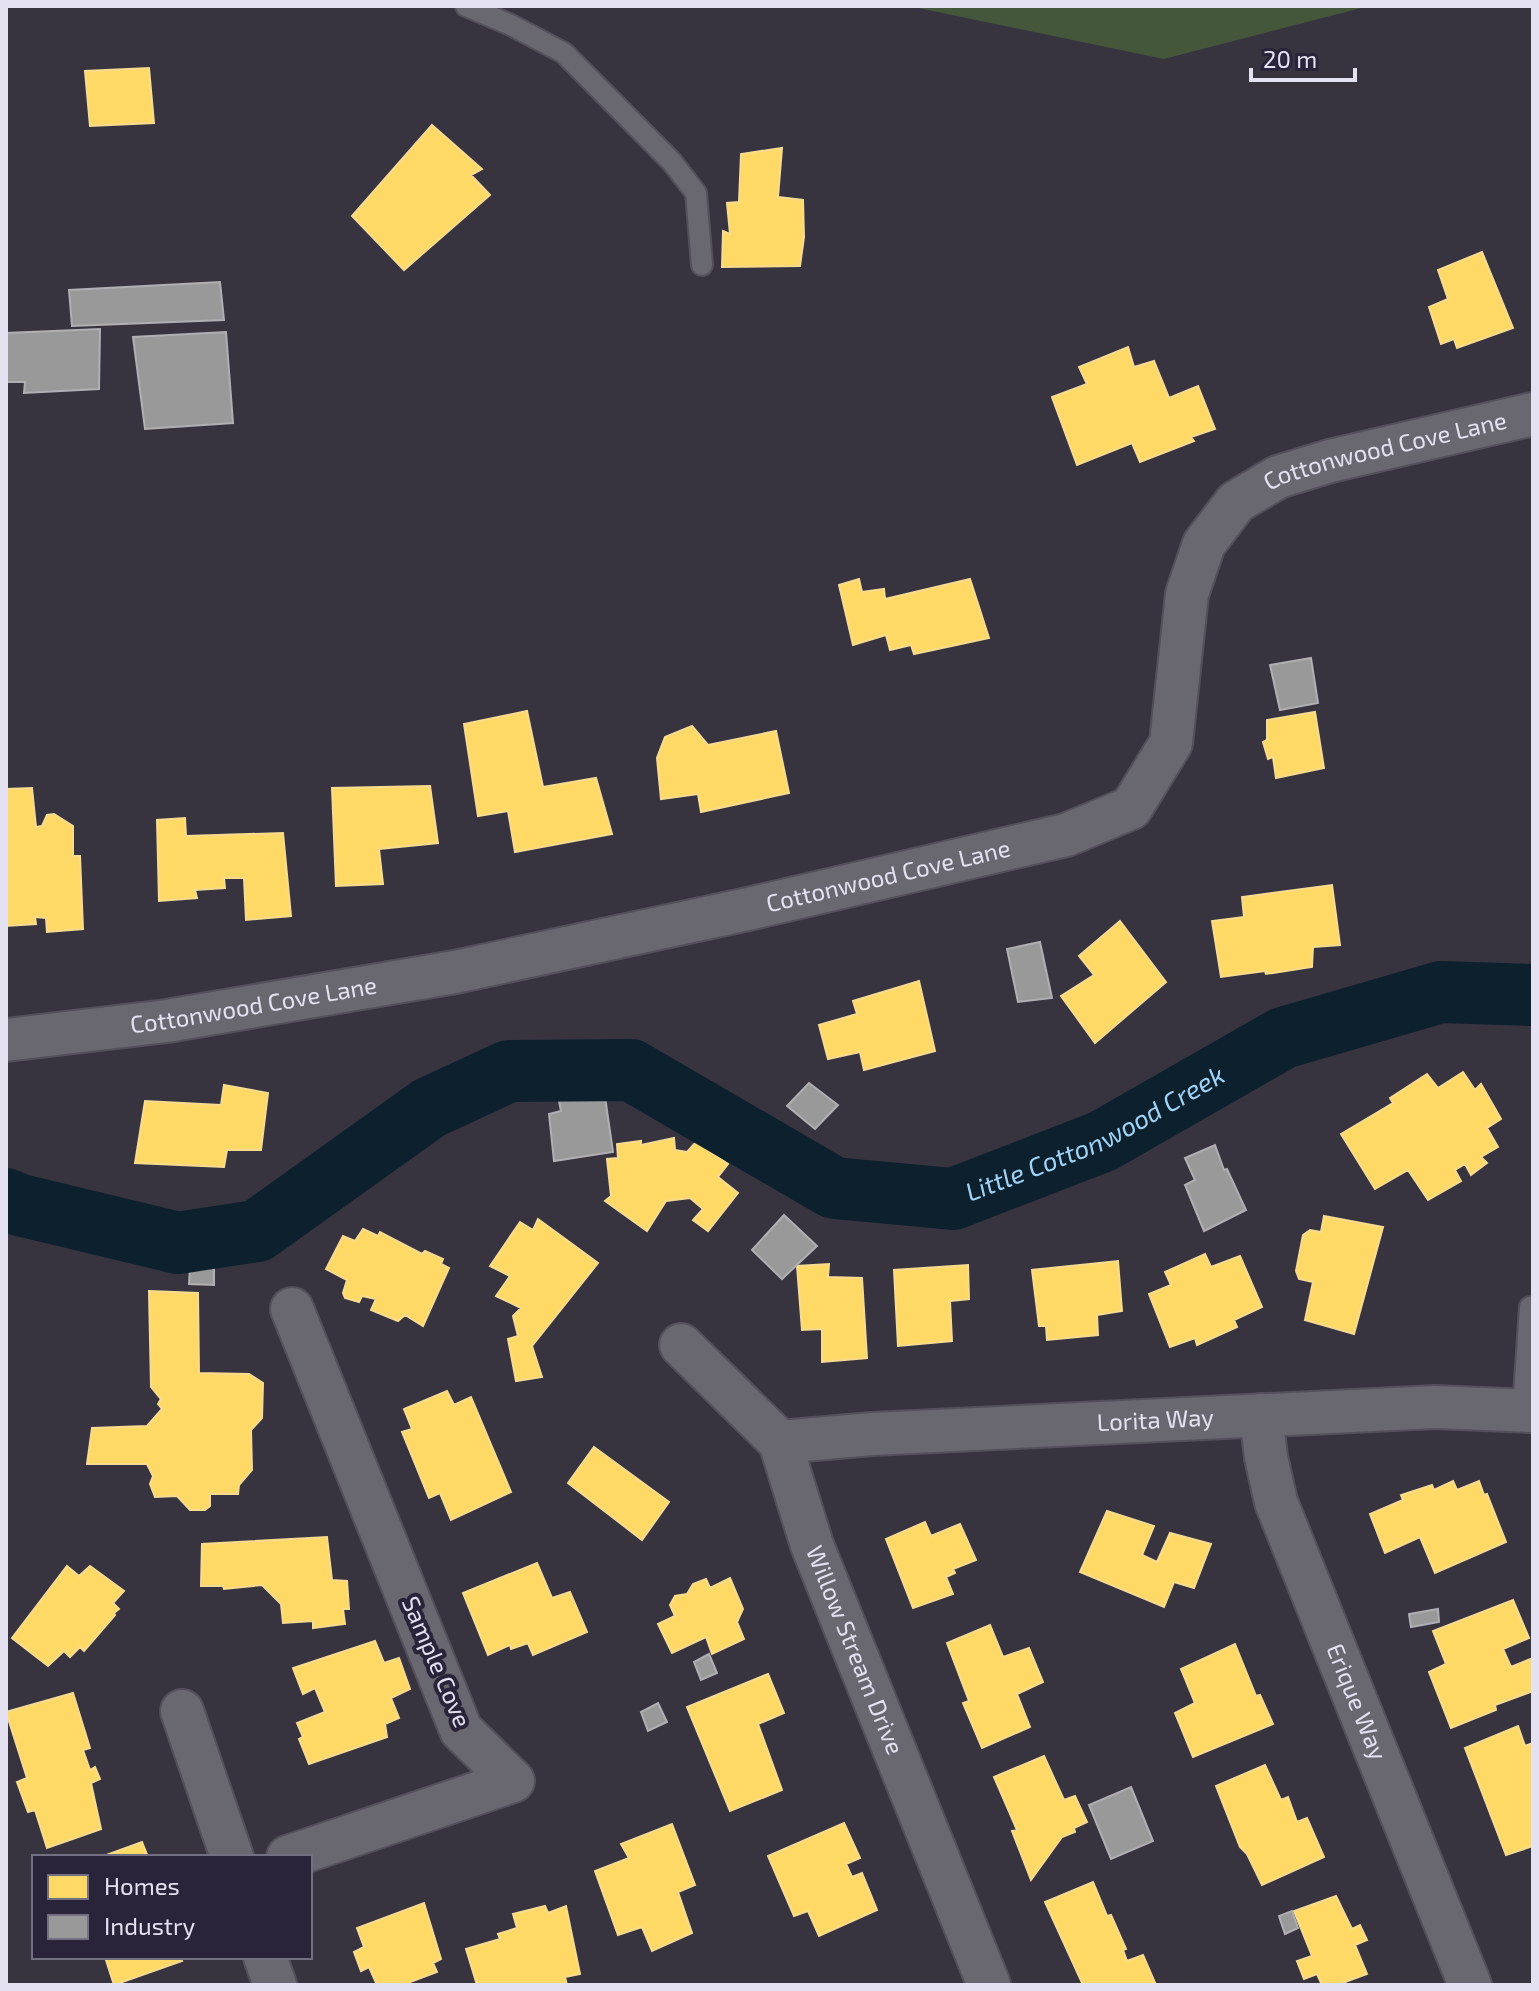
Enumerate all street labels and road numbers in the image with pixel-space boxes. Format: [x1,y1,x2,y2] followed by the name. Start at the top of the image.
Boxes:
[1257,405,1509,496] street label: Cottonwood Cove Lane
[763,832,1013,917] street label: Cottonwood Cove Lane
[128,970,379,1038] street label: Cottonwood Cove Lane
[1096,1402,1215,1436] street label: Lorita Way
[801,1541,911,1758] street label: Willow Stream Drive
[397,1591,478,1731] street label: Sample Cove
[1321,1639,1394,1764] street label: Erique Way

